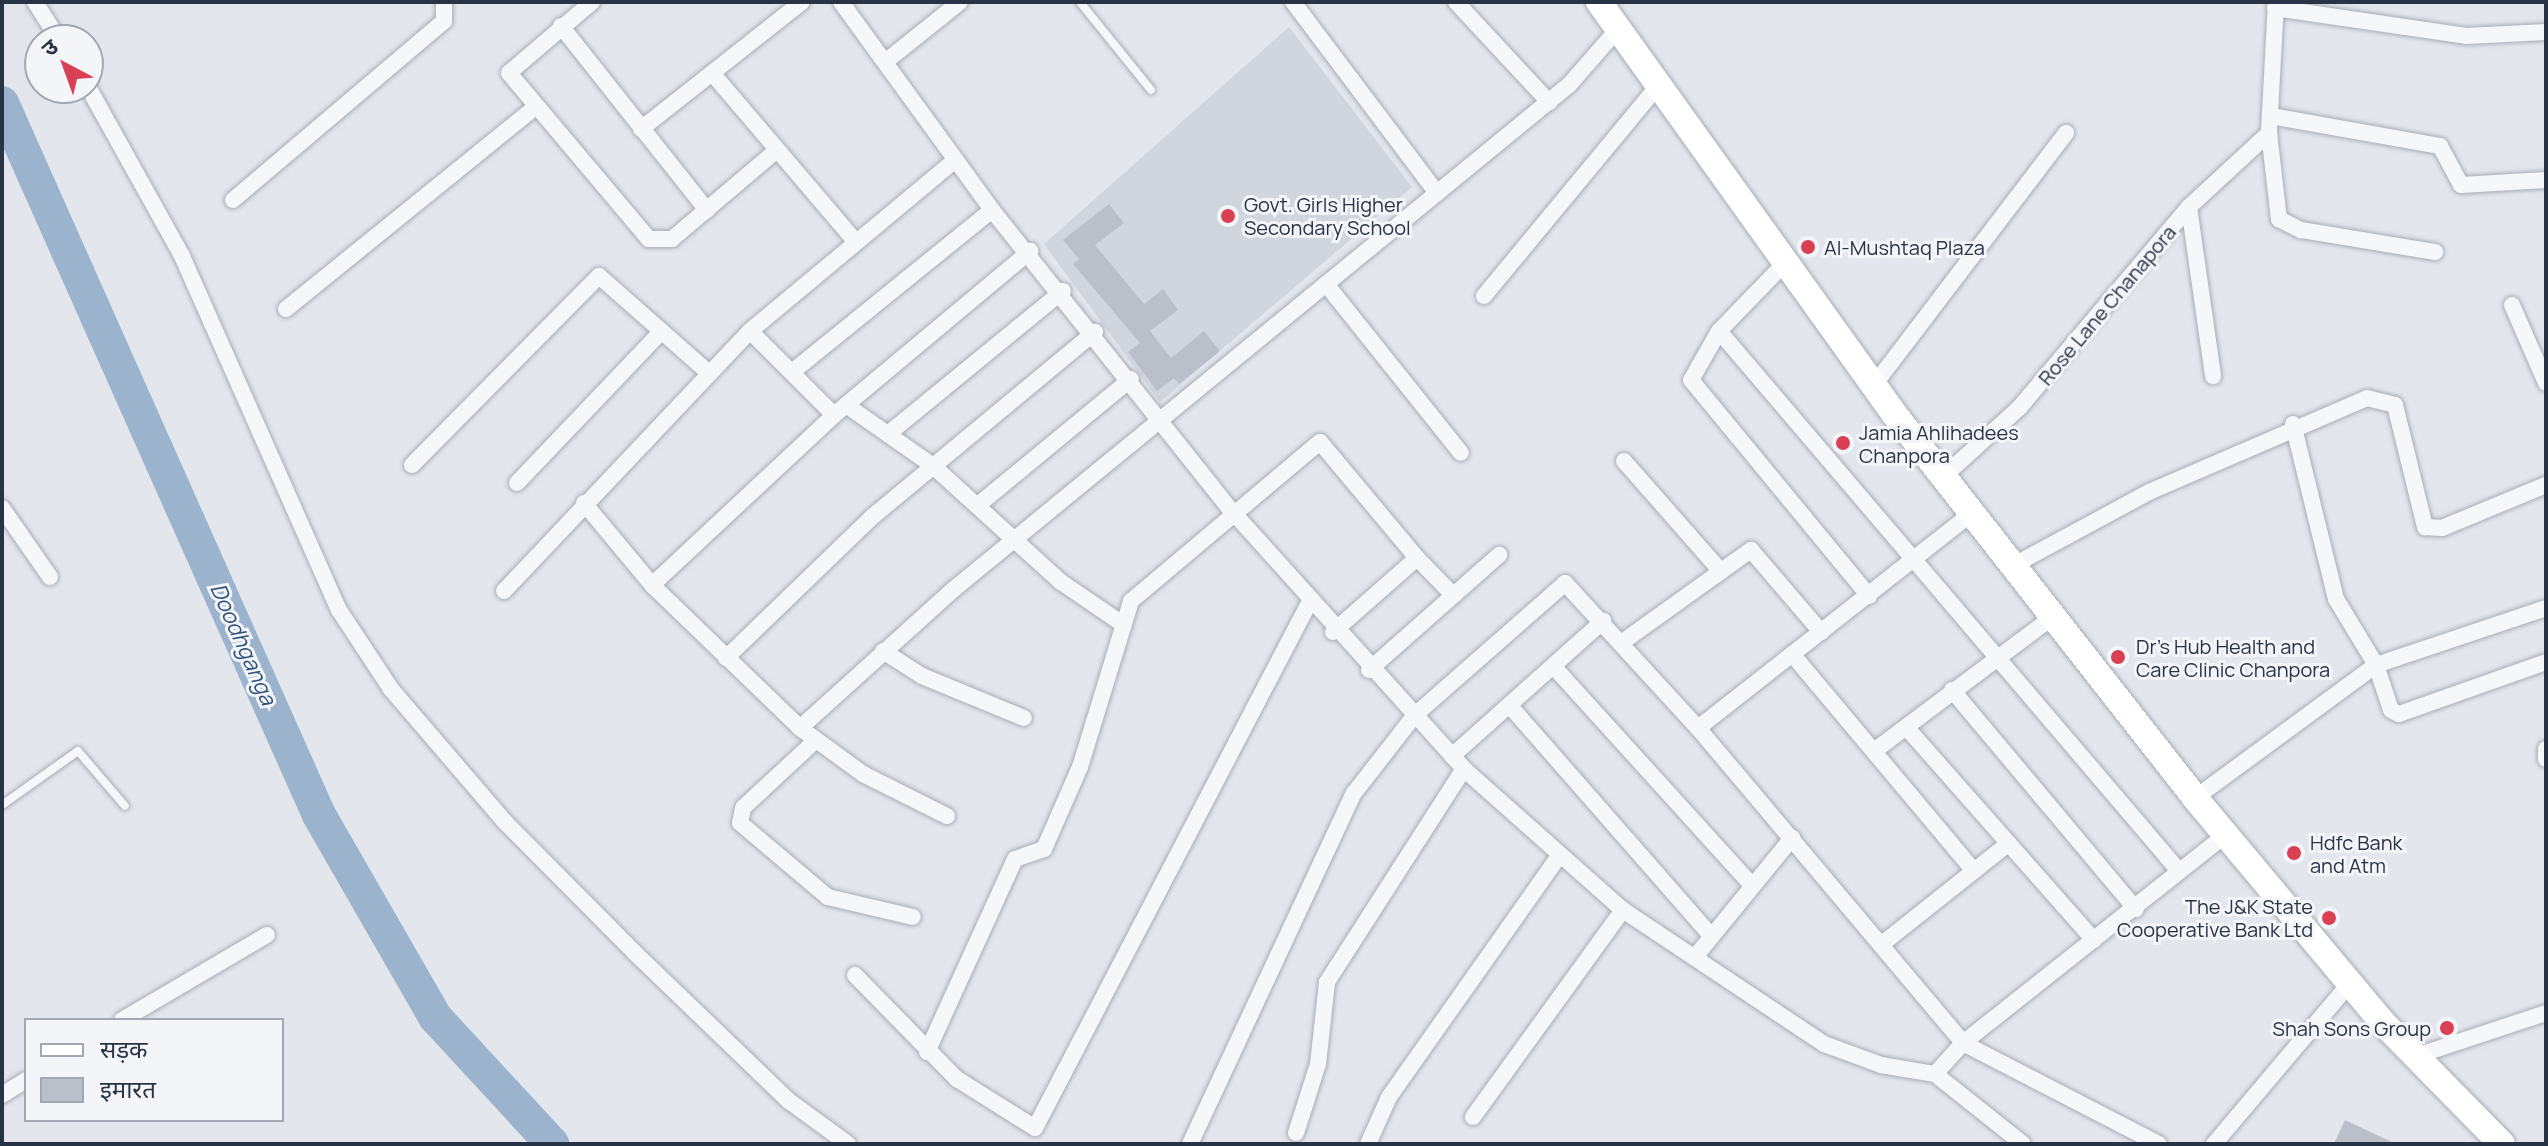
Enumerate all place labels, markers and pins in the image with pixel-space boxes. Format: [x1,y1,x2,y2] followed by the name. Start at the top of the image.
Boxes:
[1244,192,1411,239] place label: Govt. Girls Higher Secondary School
[1219,207,1237,225] marker: Govt. Girls Higher Secondary School
[1824,235,1985,259] place label: Al-Mushtaq Plaza
[1799,238,1817,256] marker: Al-Mushtaq Plaza
[1859,420,2019,467] place label: Jamia Ahlihadees Chanpora
[1834,434,1852,452] marker: Jamia Ahlihadees Chanpora
[2136,634,2330,681] place label: Dr's Hub Health and Care Clinic Chanpora
[2107,646,2129,668] marker: Dr's Hub Health and Care Clinic Chanpora
[2310,830,2402,877] place label: Hdfc Bank and Atm
[2285,844,2303,862] marker: Hdfc Bank and Atm
[2117,894,2313,941] place label: The J&K State Cooperative Bank Ltd
[2320,909,2338,927] marker: The J&K State Cooperative Bank Ltd
[2273,1016,2431,1040] place label: Shah Sons Group
[2438,1019,2456,1037] marker: Shah Sons Group

